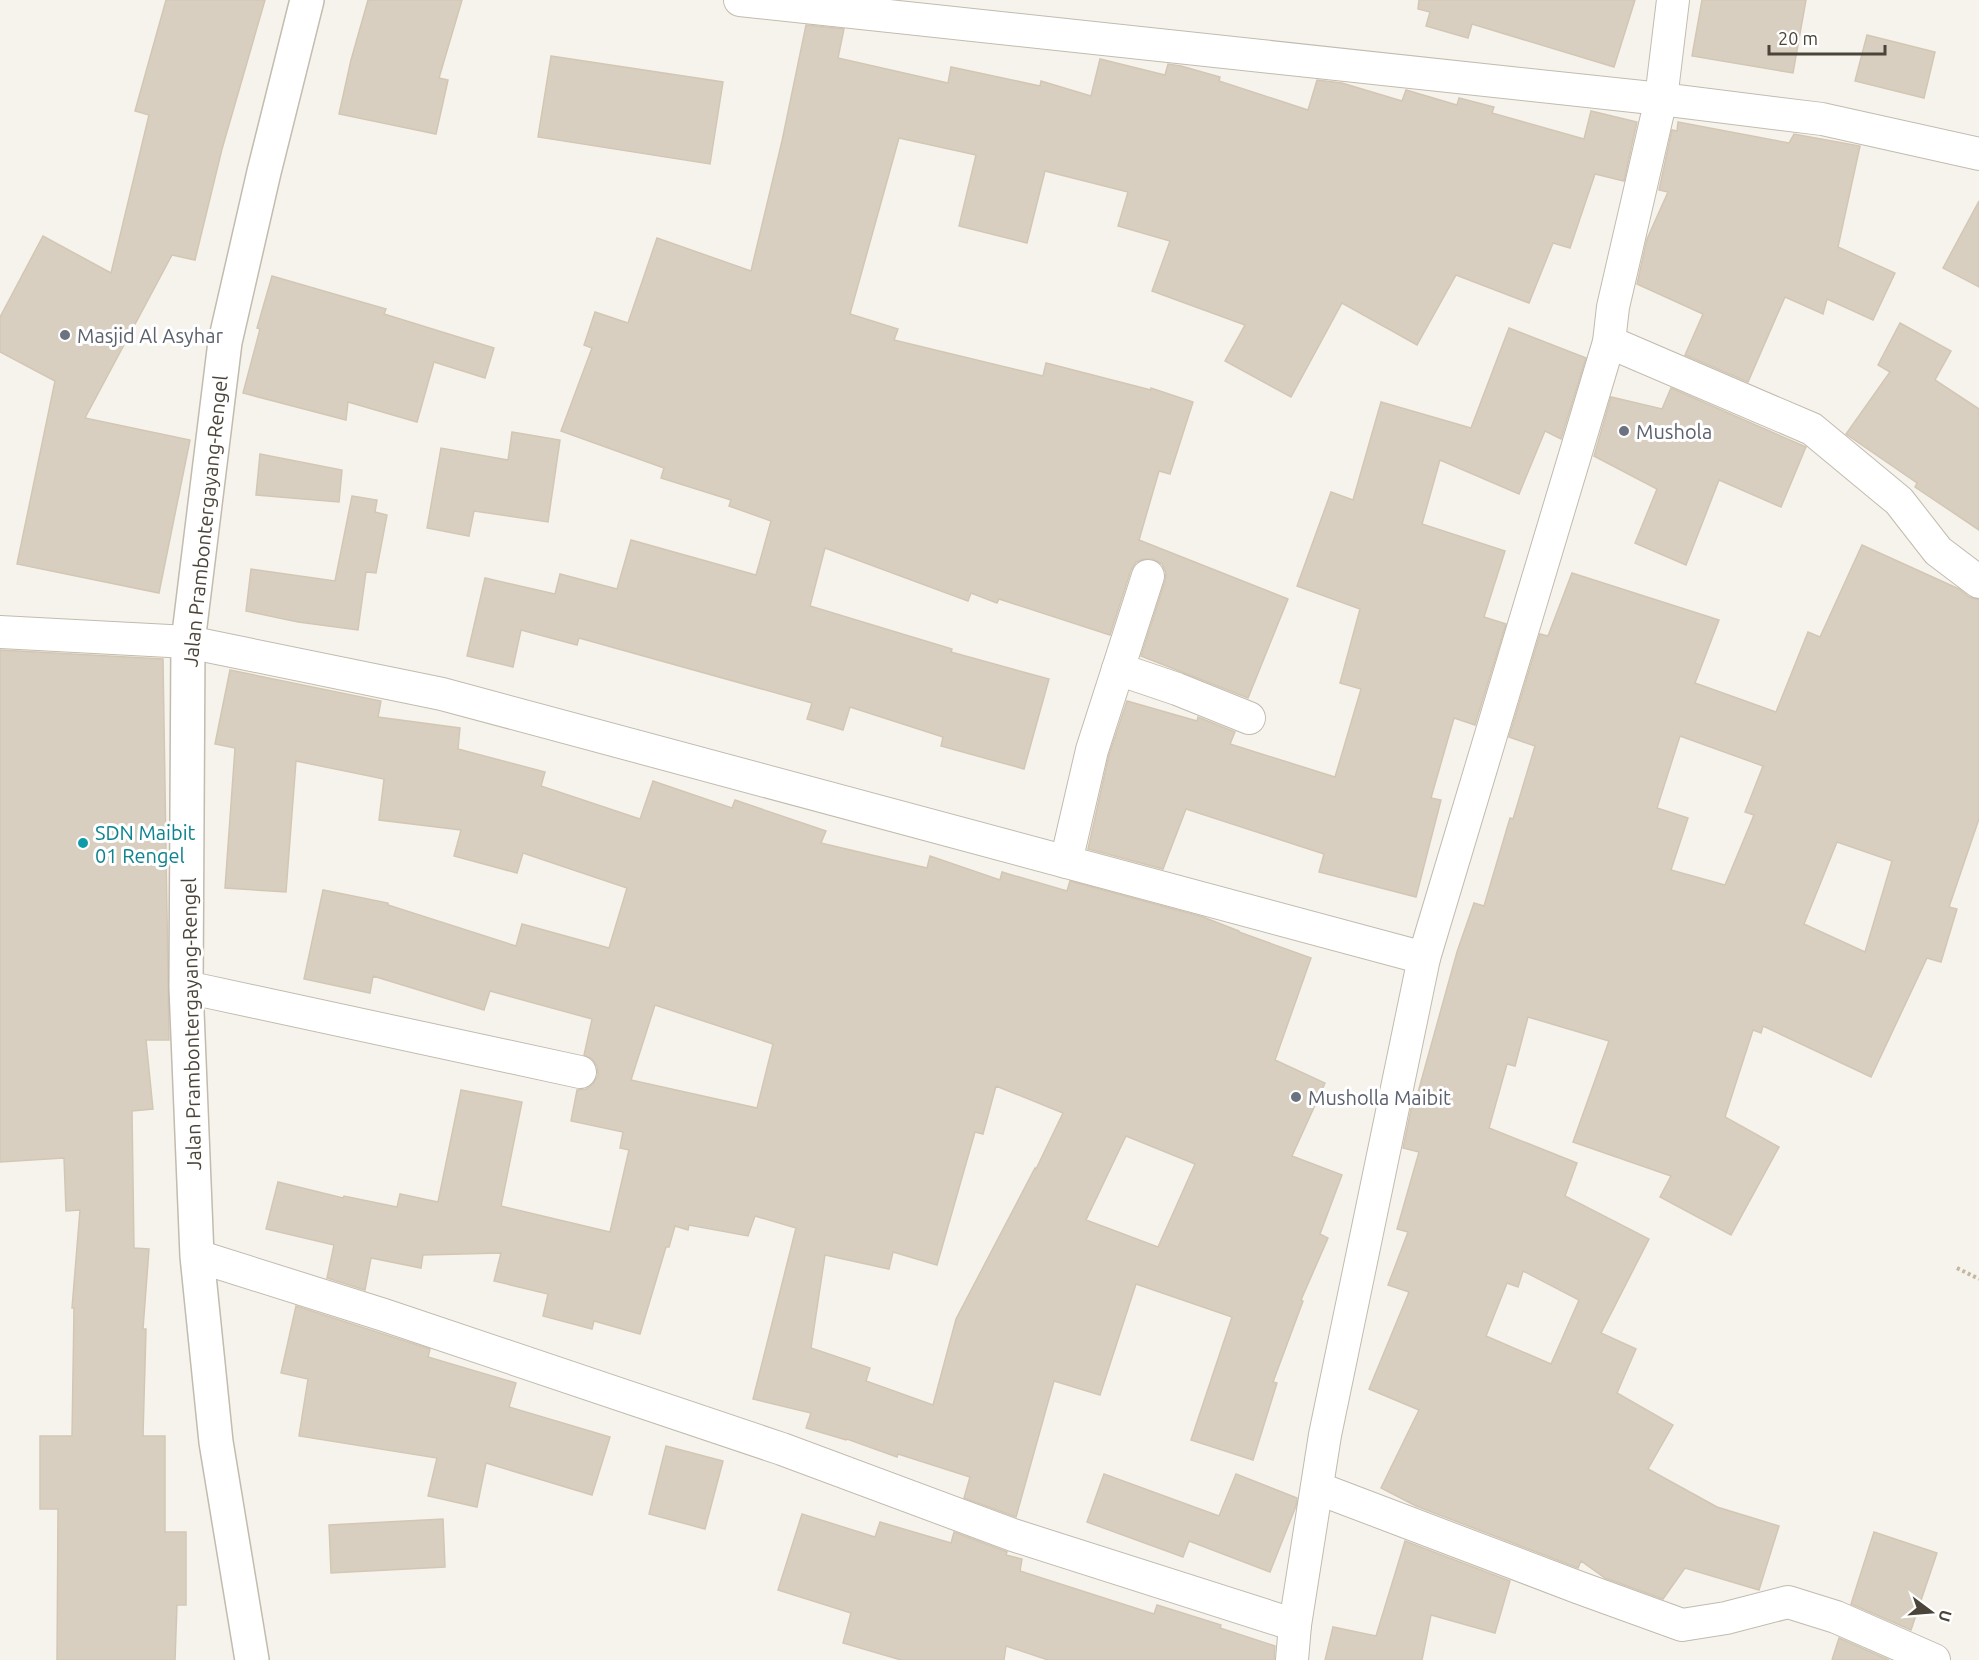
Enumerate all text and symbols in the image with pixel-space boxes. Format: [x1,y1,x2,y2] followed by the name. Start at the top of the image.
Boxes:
[1769,18,1884,56] scale bar
[1778,28,1818,48] text: 20 m
[77,324,223,347] place label: Masjid Al Asyhar
[58,328,72,342] marker: Masjid Al Asyhar
[178,374,232,668] street label: Jalan Prambontergayang-Rengel
[1636,420,1712,443] place label: Mushola
[1617,424,1631,438] marker: Mushola
[95,821,196,867] place label: SDN Maibit 01 Rengel
[76,836,90,850] marker: SDN Maibit 01 Rengel
[177,877,205,1171] street label: Jalan Prambontergayang-Rengel
[1308,1086,1451,1109] place label: Musholla Maibit
[1289,1090,1303,1104] marker: Musholla Maibit
[1901,1582,1961,1642] north arrow
[1935,1608,1956,1624] text: U

